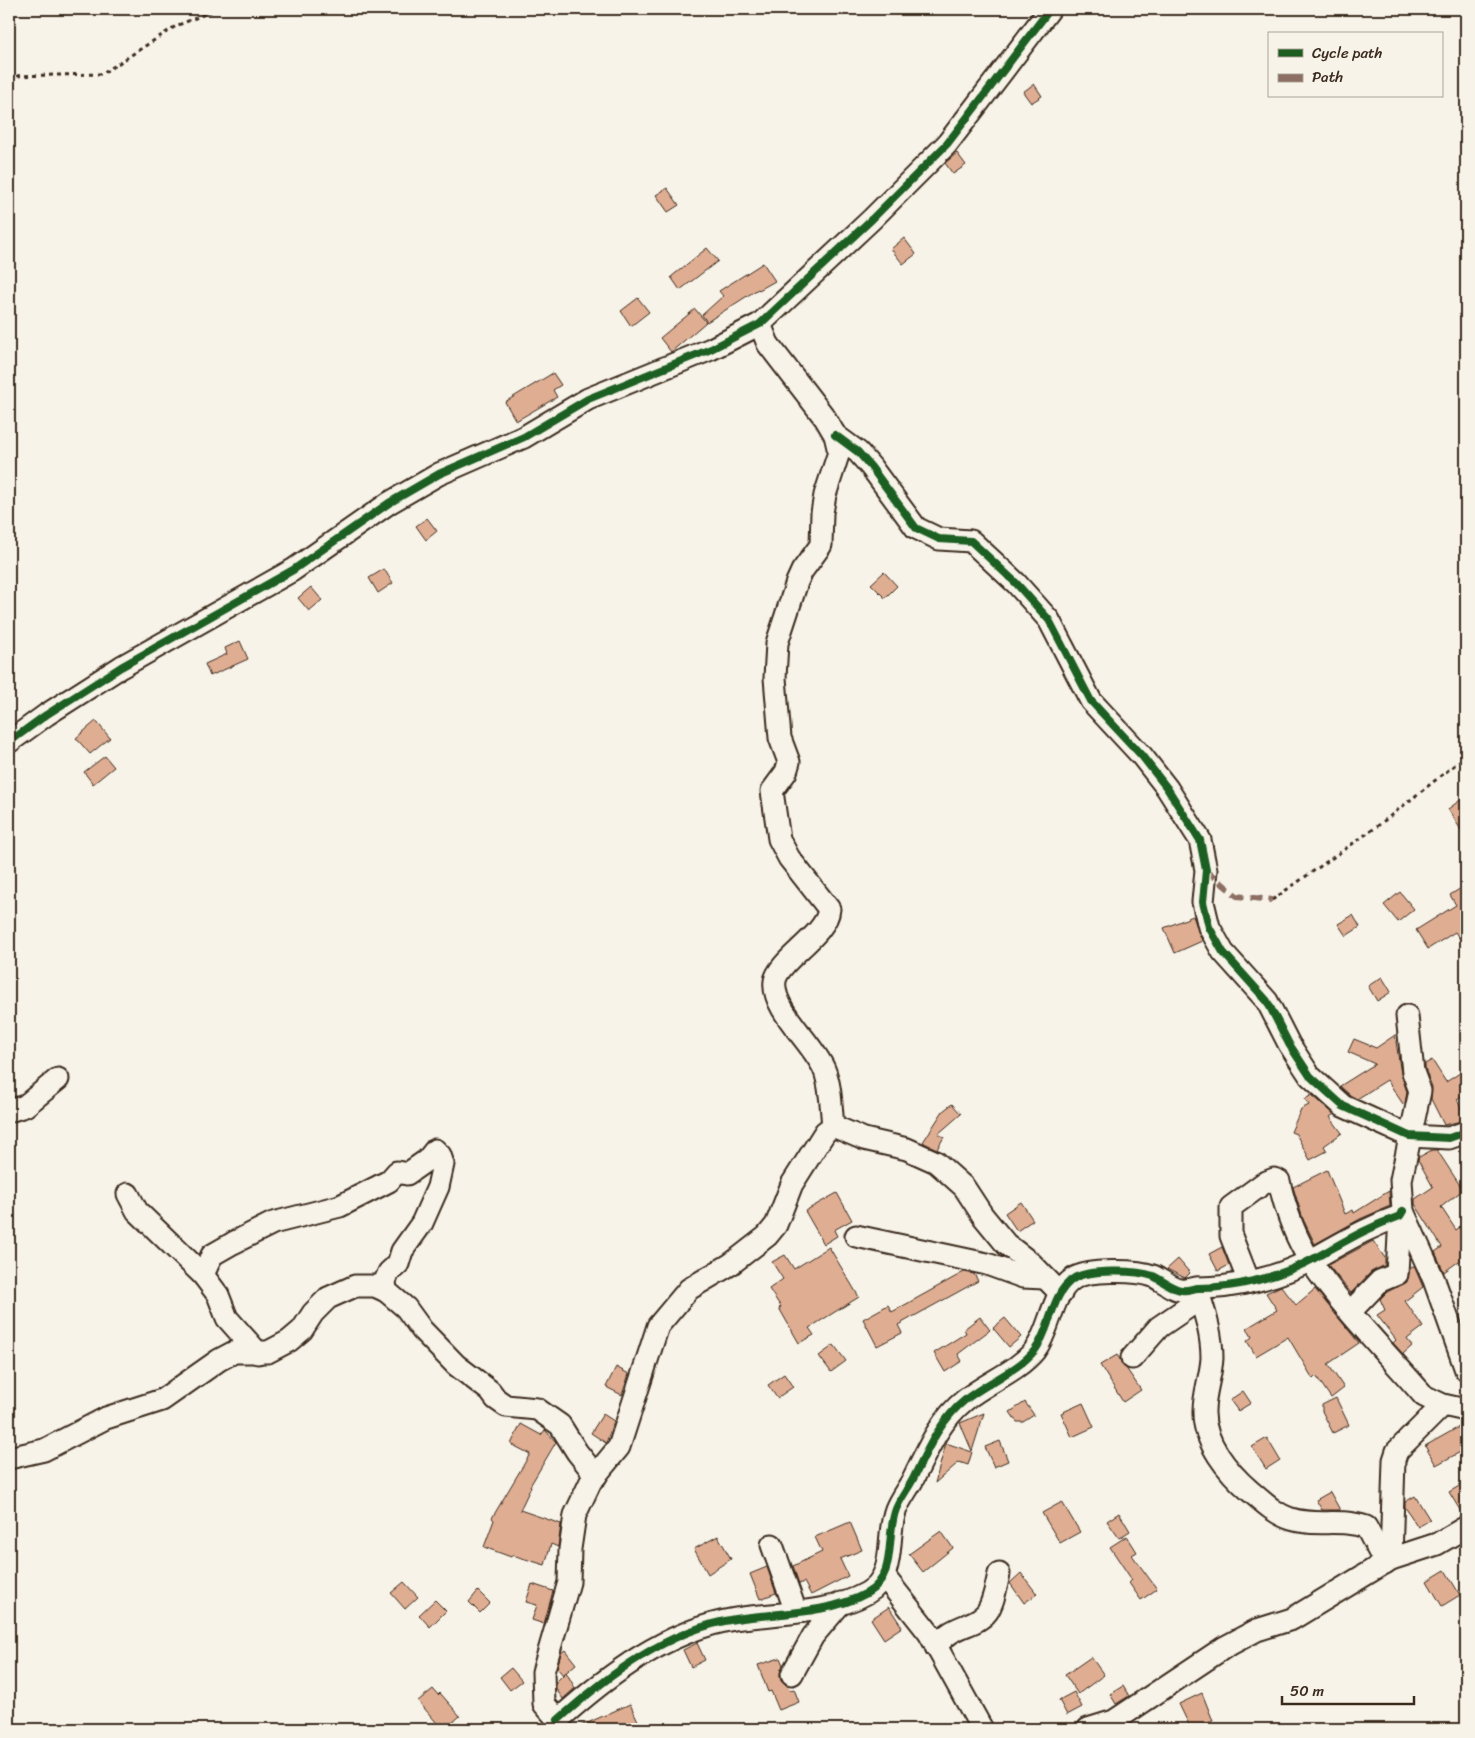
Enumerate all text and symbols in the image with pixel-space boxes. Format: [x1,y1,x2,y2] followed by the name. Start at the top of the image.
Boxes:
[1268,32,1442,98] legend
[1312,40,1383,66] text: Cycle path
[1312,64,1343,90] text: Path
[1282,1673,1415,1705] scale bar
[1290,1678,1325,1704] text: 50 m

